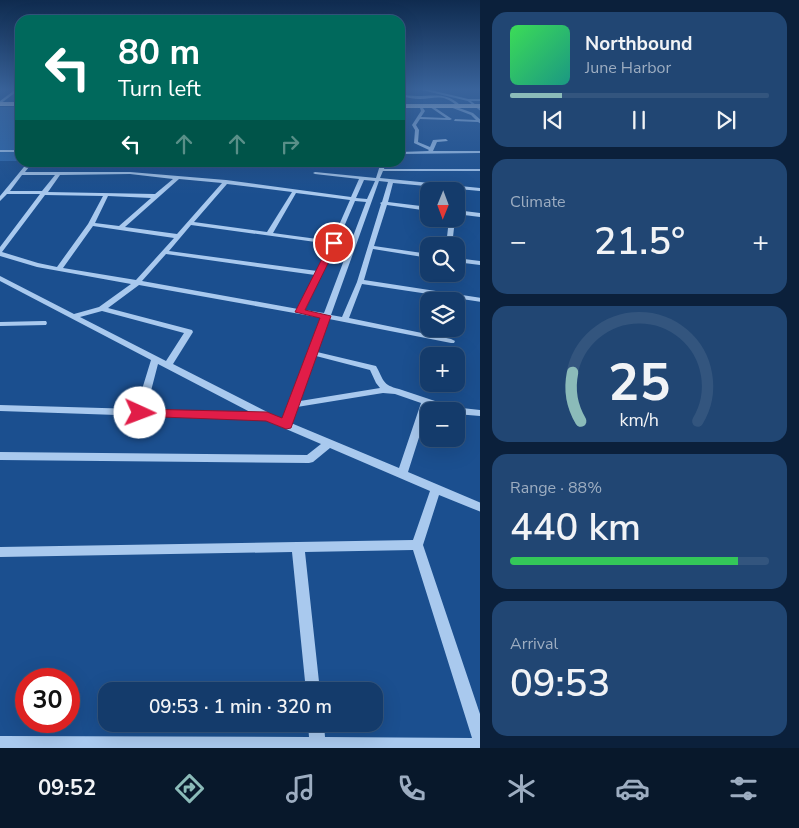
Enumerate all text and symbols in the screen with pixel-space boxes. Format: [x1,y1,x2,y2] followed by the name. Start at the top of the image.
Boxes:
[118,29,200,76] text: 80 m
[585,31,692,57] text: Northbound
[35,35,100,100] icon: left
[585,57,671,79] text: June Harbor
[118,74,201,104] text: Turn left
[539,106,567,134] icon: previous
[625,106,653,134] icon: pause
[712,106,740,134] icon: next
[117,130,145,158] icon: left
[170,130,198,158] icon: ahead
[223,130,251,158] icon: ahead
[276,130,304,158] icon: right
[420,182,465,228] north arrow
[420,182,465,447] map controls
[510,191,565,213] text: Climate
[594,216,685,267] text: 21.5°
[313,222,355,264] pin
[510,223,527,261] text: −
[752,223,769,261] text: +
[320,229,348,257] icon: arrive
[420,237,465,282] button: search
[420,292,465,337] button: layers
[420,347,465,392] button: +
[608,347,671,418] text: 25
[113,386,165,438] position arrow
[420,402,465,447] button: −
[620,408,659,432] text: km/h
[510,477,602,499] text: Range · 88%
[510,502,641,553] text: 440 km
[510,633,558,655] text: Arrival
[510,658,610,709] text: 09:53
[15,668,80,733] speed limit sign: 30
[149,694,332,720] text: 09:53 · 1 min · 320 m
[172,771,207,806] icon: directions
[283,771,318,806] icon: music
[394,771,429,806] icon: phone
[504,771,539,806] icon: climate
[615,771,650,806] icon: car
[726,771,761,806] icon: filters
[38,773,96,803] text: 09:52

